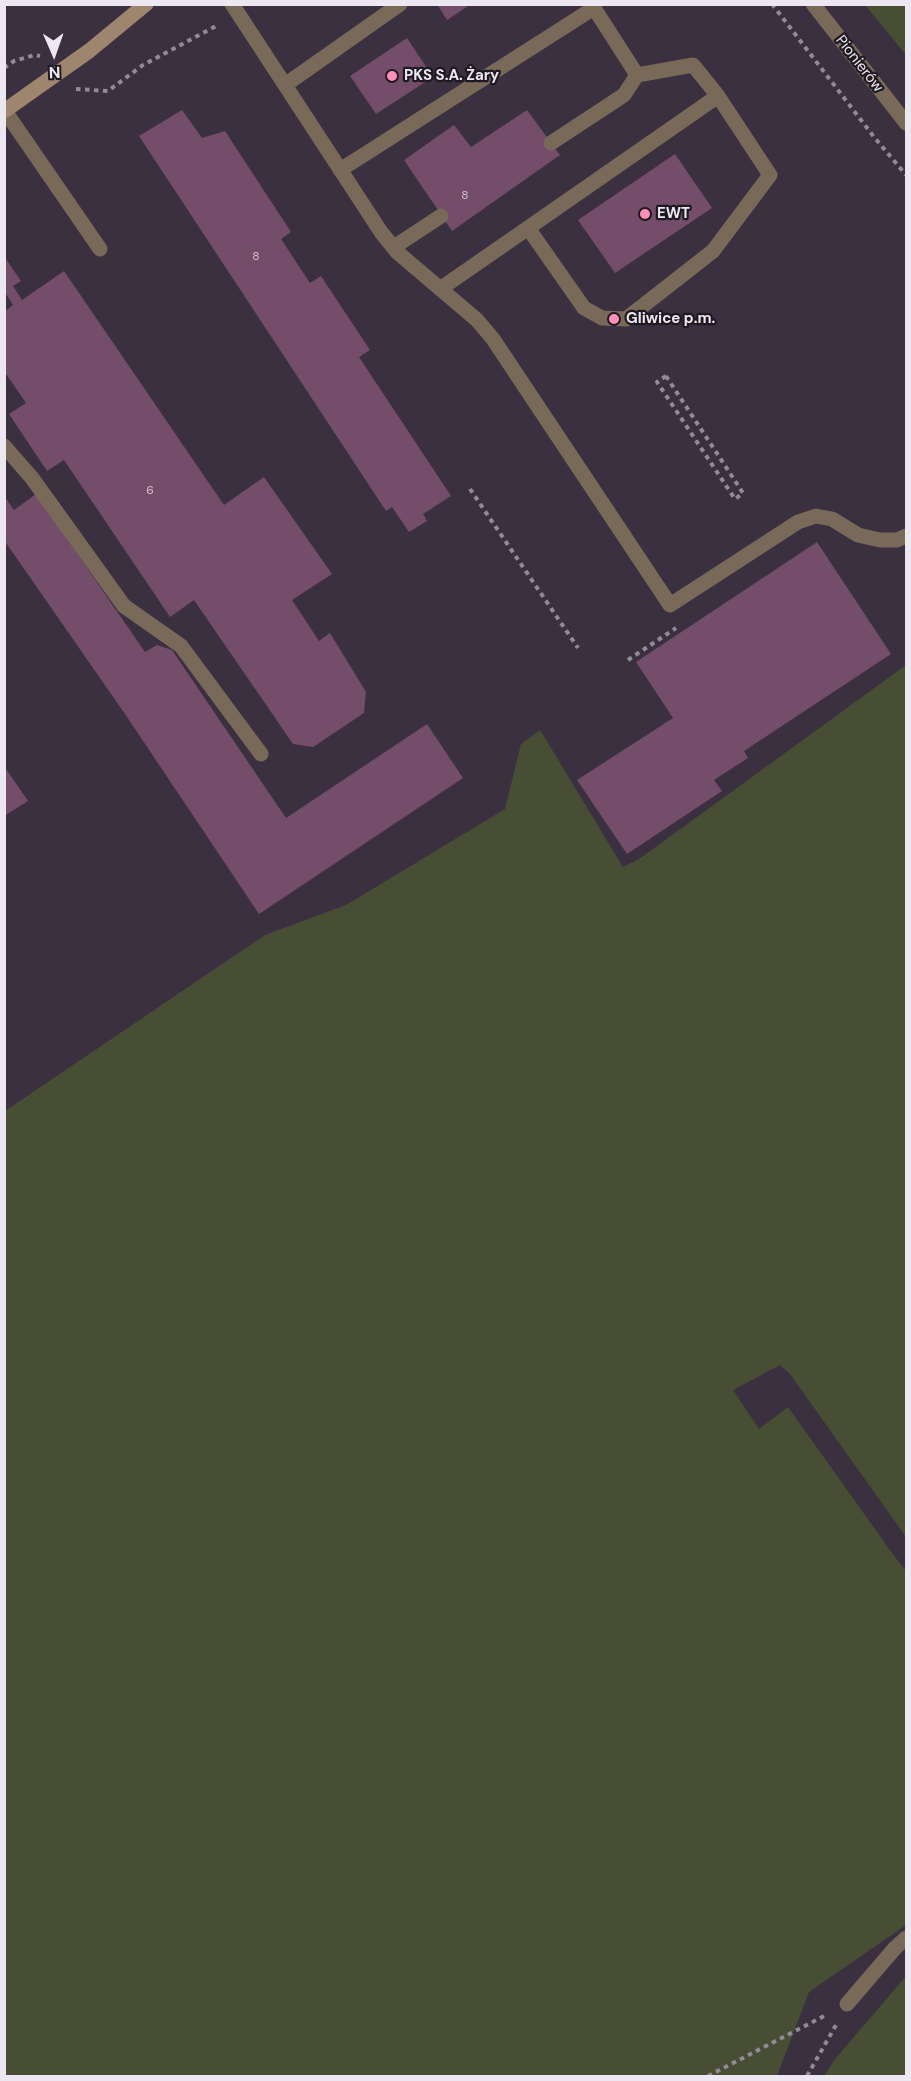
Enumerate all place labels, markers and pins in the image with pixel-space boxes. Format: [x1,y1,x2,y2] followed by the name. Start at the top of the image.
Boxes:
[404,67,499,85] place label: PKS S.A. Żary
[385,69,399,83] marker: PKS S.A. Żary
[657,205,690,223] place label: EWT
[638,207,652,221] marker: EWT
[626,310,715,328] place label: Gliwice p.m.
[607,312,621,326] marker: Gliwice p.m.

